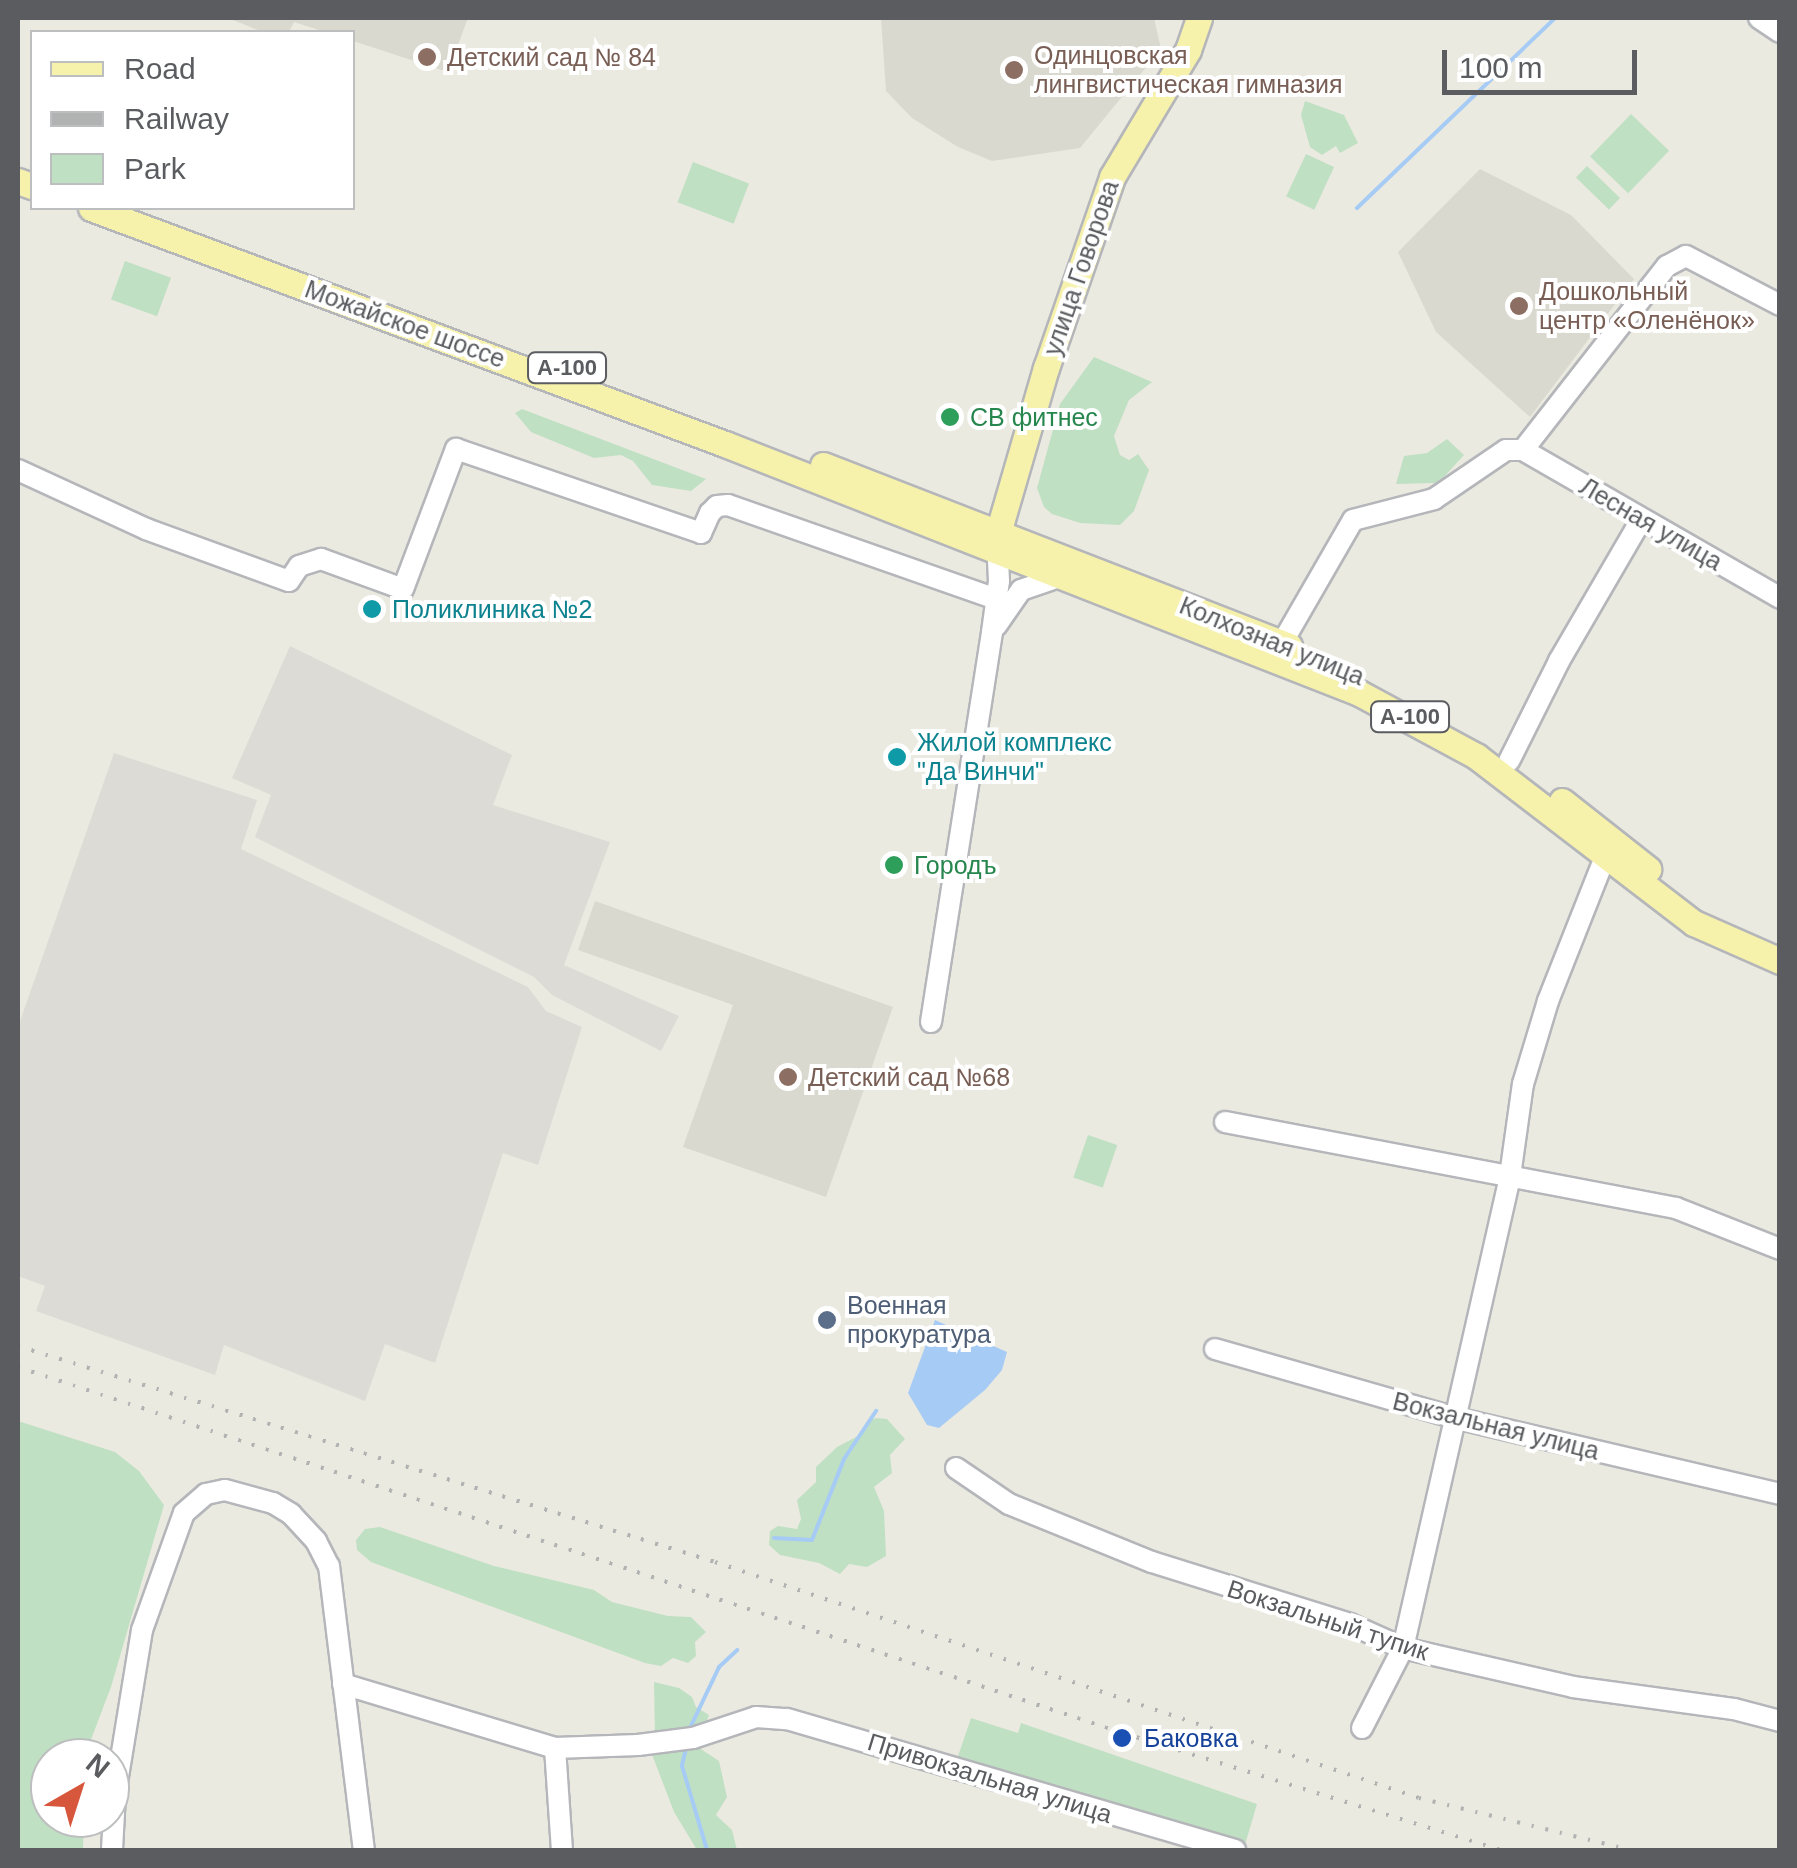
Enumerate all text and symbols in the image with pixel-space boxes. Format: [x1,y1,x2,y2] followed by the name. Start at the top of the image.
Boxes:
[30,30,355,210] legend
[1447,30,1642,92] scale bar
[1034,41,1343,100] place label: Одинцовская лингвистическая гимназия
[447,42,656,72] place label: Детский сад № 84
[416,46,438,68] marker: Детский сад № 84
[1459,51,1542,84] text: 100 m
[124,52,196,85] text: Road
[1003,59,1025,81] marker: Одинцовская лингвистическая гимназия
[124,102,229,135] text: Railway
[124,152,186,185] text: Park
[1037,177,1125,359] street label: улица Говорова
[301,274,509,374] street label: Можайское шоссе
[1539,277,1755,336] place label: Дошкольный центр «Оленёнок»
[1508,295,1530,317] marker: Дошкольный центр «Оленёнок»
[527,351,607,385] road number: А-100
[970,402,1098,432] place label: СВ фитнес
[939,406,961,428] marker: СВ фитнес
[1574,471,1728,577] street label: Лесная улица
[1175,590,1369,692] street label: Колхозная улица
[392,594,592,624] place label: Поликлиника №2
[361,598,383,620] marker: Поликлиника №2
[1370,700,1450,734] road number: А-100
[917,728,1112,787] place label: Жилой комплекс "Да Винчи"
[886,746,908,768] marker: Жилой комплекс "Да Винчи"
[914,850,997,880] place label: Городъ
[883,854,905,876] marker: Городъ
[808,1062,1010,1092] place label: Детский сад №68
[777,1066,799,1088] marker: Детский сад №68
[847,1291,991,1350] place label: Военная прокуратура
[816,1309,838,1331] marker: Военная прокуратура
[1390,1386,1602,1466] street label: Вокзальная улица
[1223,1573,1433,1667] street label: Вокзальный тупик
[1144,1723,1238,1753] place label: Баковка
[1109,1725,1135,1751] marker: Баковка
[864,1727,1116,1829] street label: Привокзальная улица
[30,1738,130,1838] north arrow
[80,1747,116,1784] text: N

